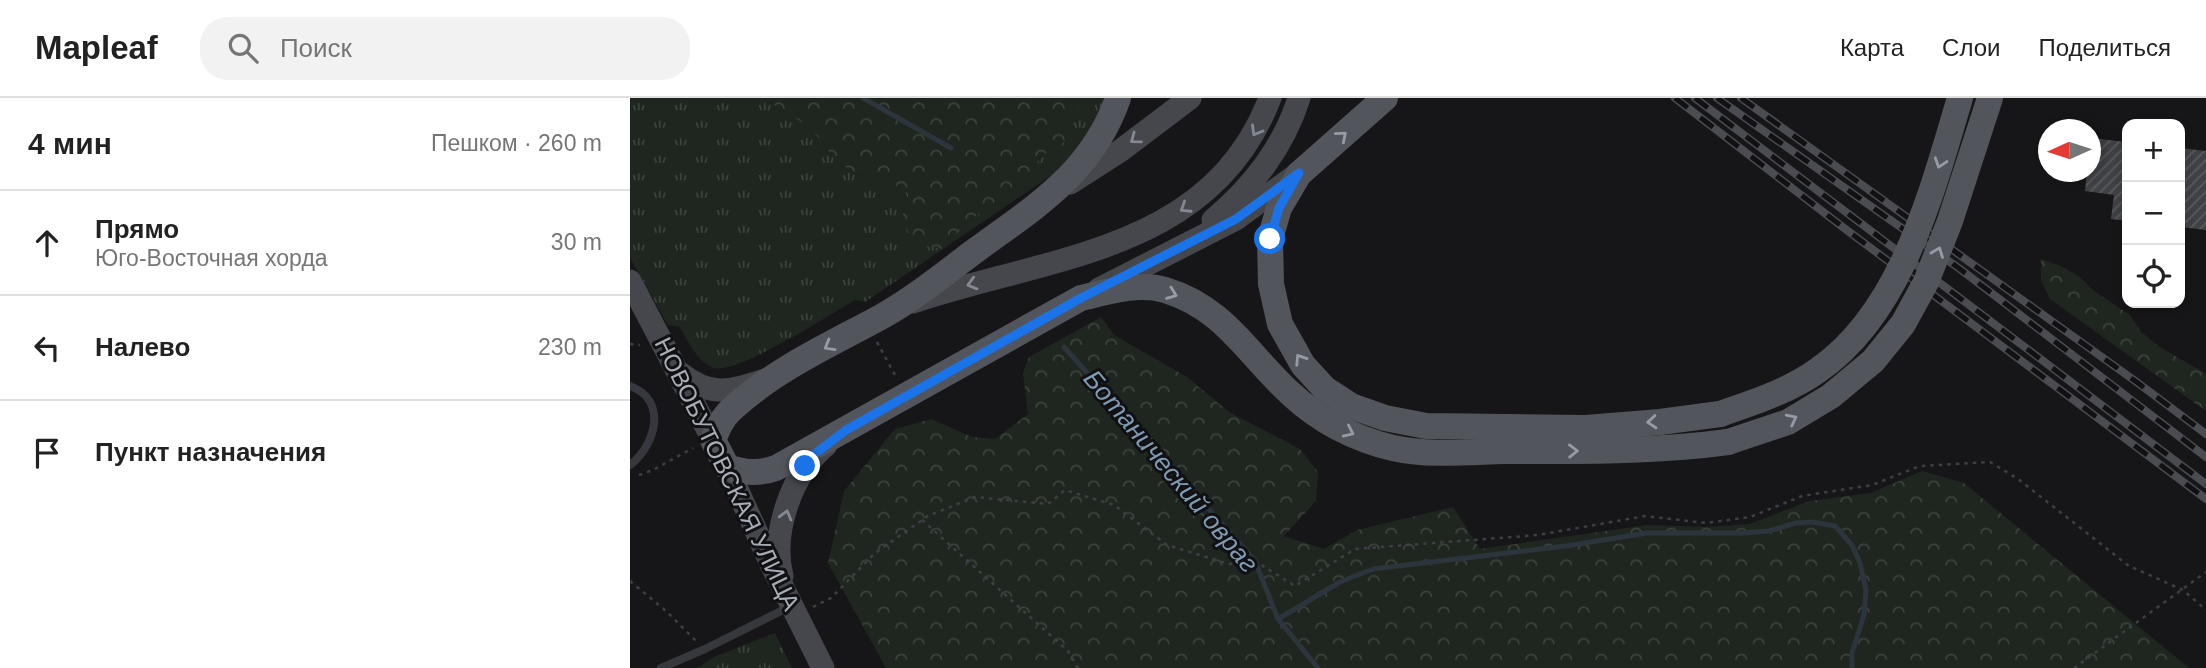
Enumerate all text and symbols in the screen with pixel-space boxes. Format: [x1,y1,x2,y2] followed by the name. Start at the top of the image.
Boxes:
[200,17,690,80] search box
[35,29,158,66] text: Mapleaf
[224,29,262,67] icon: search
[280,33,352,63] text: Поиск
[1840,34,1904,61] text: Карта
[1942,34,2000,61] text: Слои
[2038,34,2171,61] text: Поделиться
[2038,119,2101,182] north arrow
[2122,119,2185,308] map controls
[2122,119,2185,182] button: +
[1251,124,1264,137] one-way arrow
[28,127,112,160] text: 4 мин
[431,130,602,156] text: Пешком · 260 m
[1130,131,1143,143] one-way arrow
[1334,132,1347,144] one-way arrow
[1934,157,1948,169] one-way arrow
[2122,182,2185,245] button: −
[1180,199,1193,212] one-way arrow
[95,214,179,244] text: Прямо
[1254,223,1285,254] route start
[28,224,66,262] icon: ahead
[551,229,602,255] text: 30 m
[95,245,328,271] text: Юго-Восточная хорда
[2122,245,2185,308] button: locate
[1929,247,1943,259] one-way arrow
[967,276,979,291] one-way arrow
[1165,285,1177,299] one-way arrow
[28,329,66,367] icon: left
[95,332,190,362] text: Налево
[649,333,805,615] street label: НОВОБУТОВСКАЯ УЛИЦА
[538,334,602,360] text: 230 m
[823,338,836,351] one-way arrow
[1296,353,1309,366] one-way arrow
[1078,364,1264,578] water label: Ботанический овраг
[1785,413,1797,427] one-way arrow
[1646,415,1658,430] one-way arrow
[1342,423,1354,437] one-way arrow
[28,434,66,472] icon: arrive
[95,437,326,467] text: Пункт назначения
[1568,443,1579,459] one-way arrow
[789,450,820,481] route end
[777,509,792,521] one-way arrow

